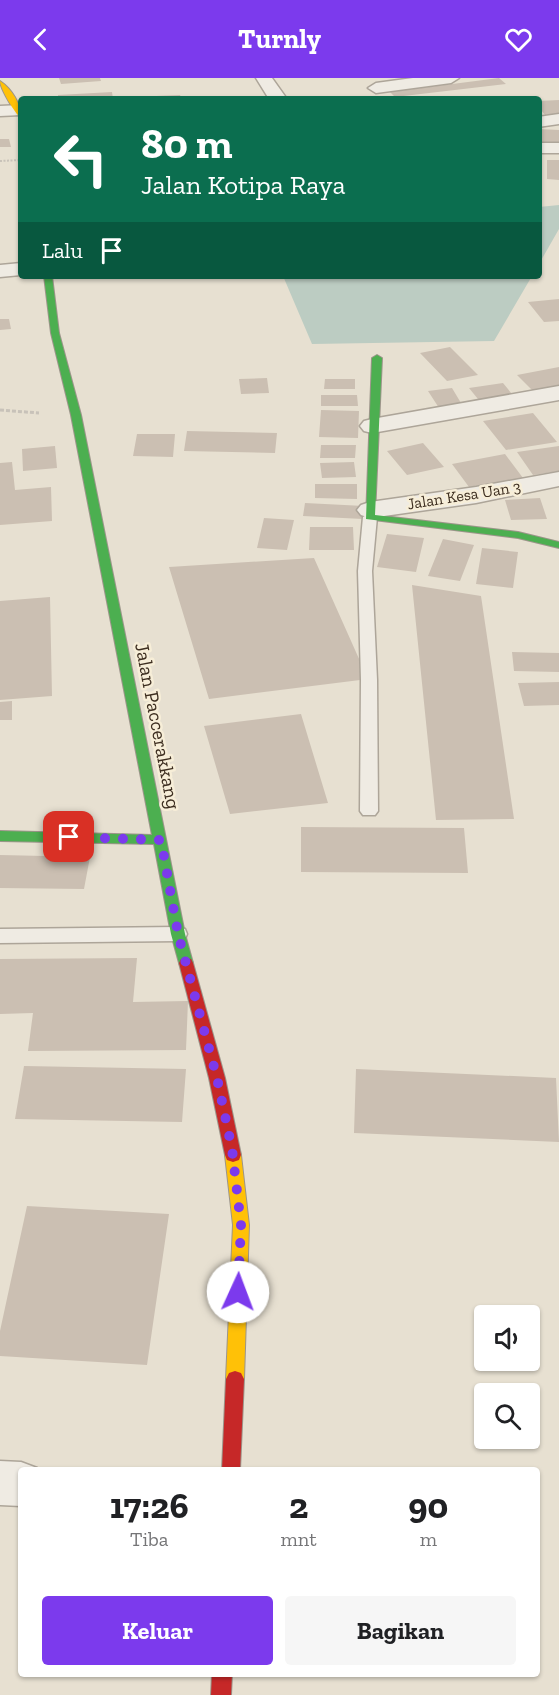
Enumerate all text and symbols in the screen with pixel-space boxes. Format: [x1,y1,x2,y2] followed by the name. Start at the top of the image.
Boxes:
[24,23,57,56] icon: back
[238,23,321,55] text: Turnly
[502,23,535,56] icon: heart
[141,118,232,169] text: 80 m
[42,120,120,198] icon: left
[141,169,346,201] text: Jalan Kotipa Raya
[95,234,128,267] icon: arrive
[42,237,83,264] text: Lalu
[406,477,522,513] street label: Jalan Kesa Uan 3
[130,641,186,811] street label: Jalan Paccerakkang
[43,811,94,862] pin
[52,820,85,853] icon: arrive
[206,1260,270,1324] position arrow
[474,1305,540,1449] map controls
[474,1305,540,1371] button: sound
[474,1383,540,1449] button: search
[110,1484,189,1527] text: 17:26
[289,1484,308,1527] text: 2
[408,1484,448,1527] text: 90
[130,1527,168,1551] text: Tiba
[281,1527,317,1551] text: mnt
[420,1527,437,1551] text: m
[42,1596,273,1665] button: Keluar
[285,1596,516,1665] button: Bagikan

